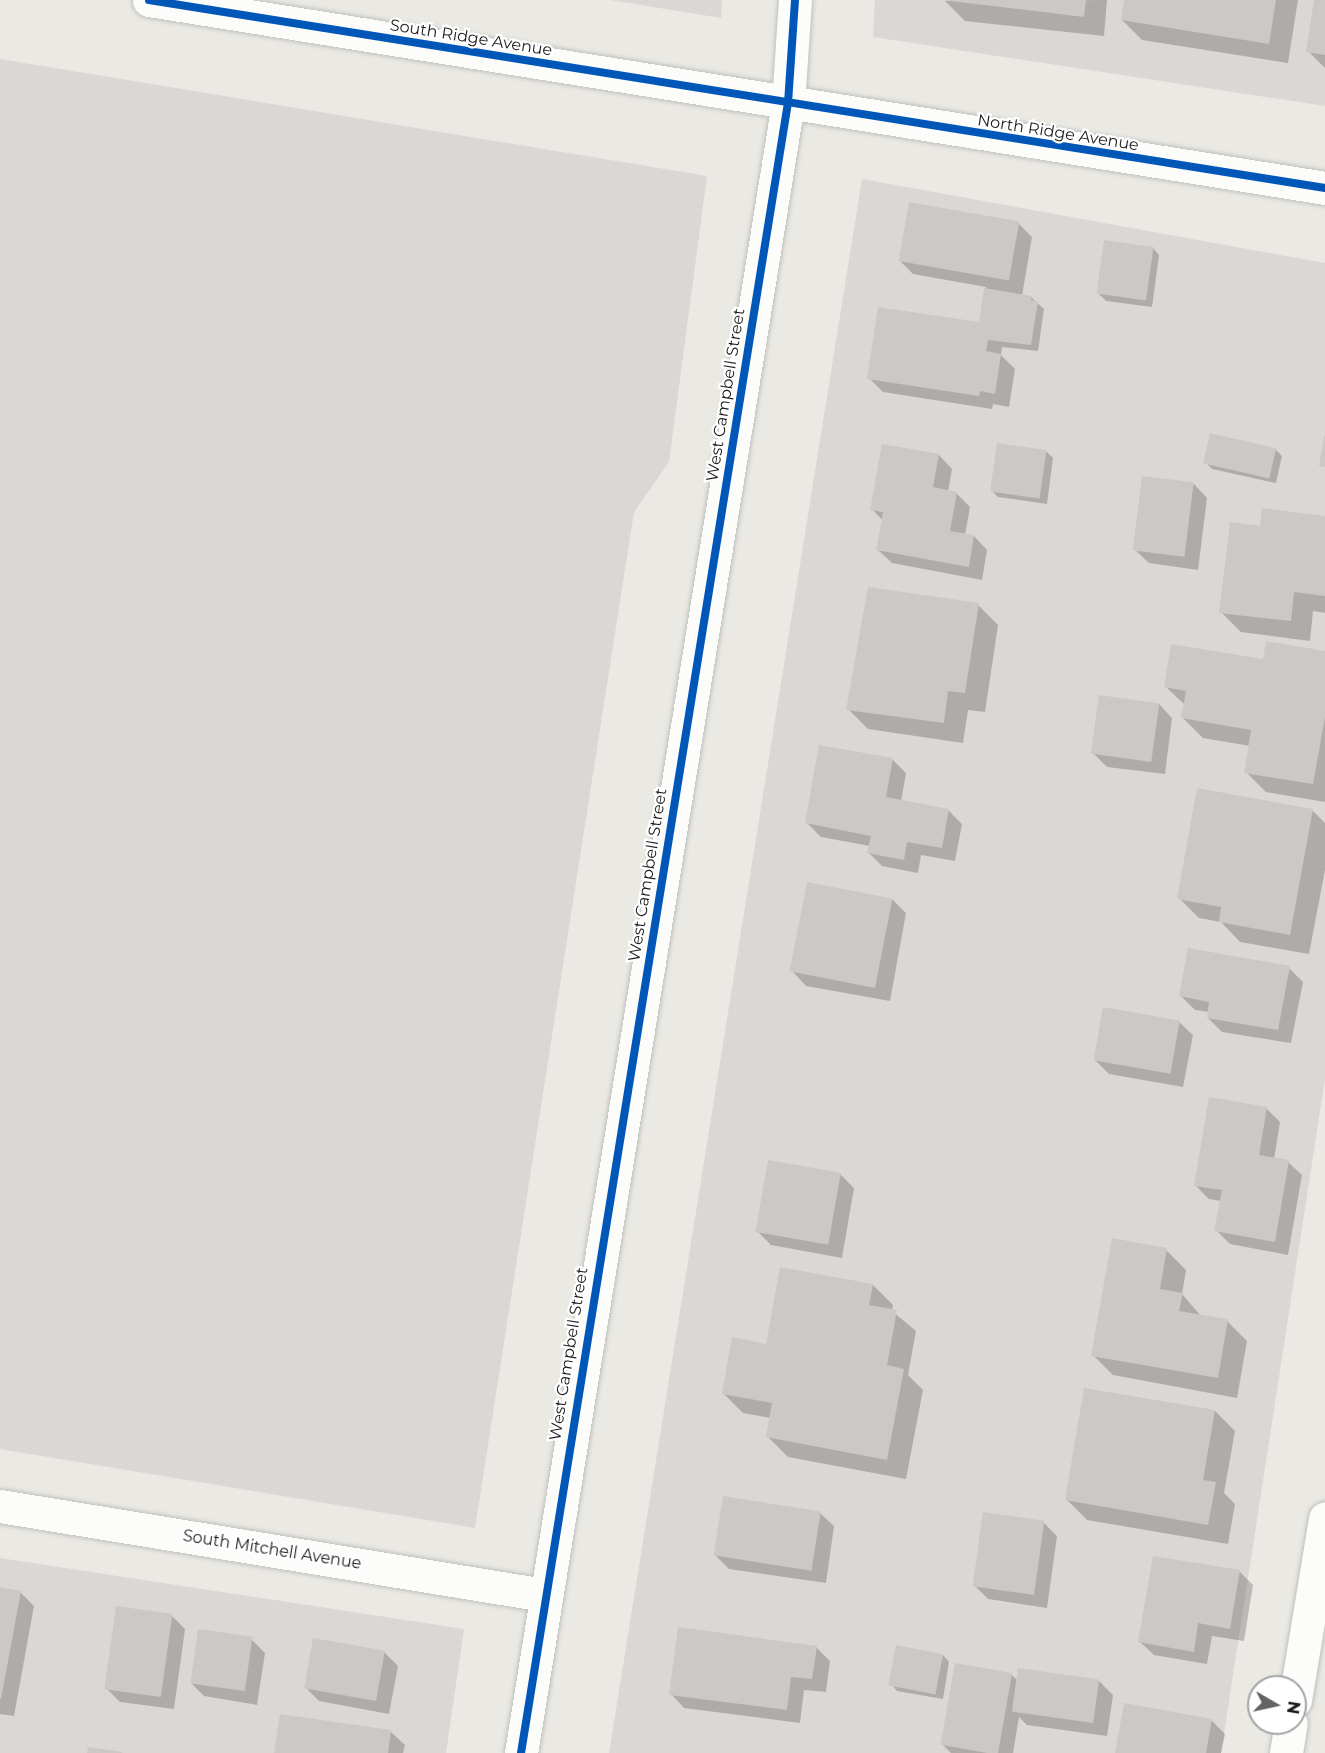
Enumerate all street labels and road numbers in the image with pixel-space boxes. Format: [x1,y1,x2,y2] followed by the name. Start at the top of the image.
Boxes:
[388,16,554,60] street label: South Ridge Avenue
[976,111,1140,155] street label: North Ridge Avenue
[703,307,749,483] street label: West Campbell Street
[625,787,671,963] street label: West Campbell Street
[546,1266,592,1442] street label: West Campbell Street
[181,1526,363,1574] street label: South Mitchell Avenue

